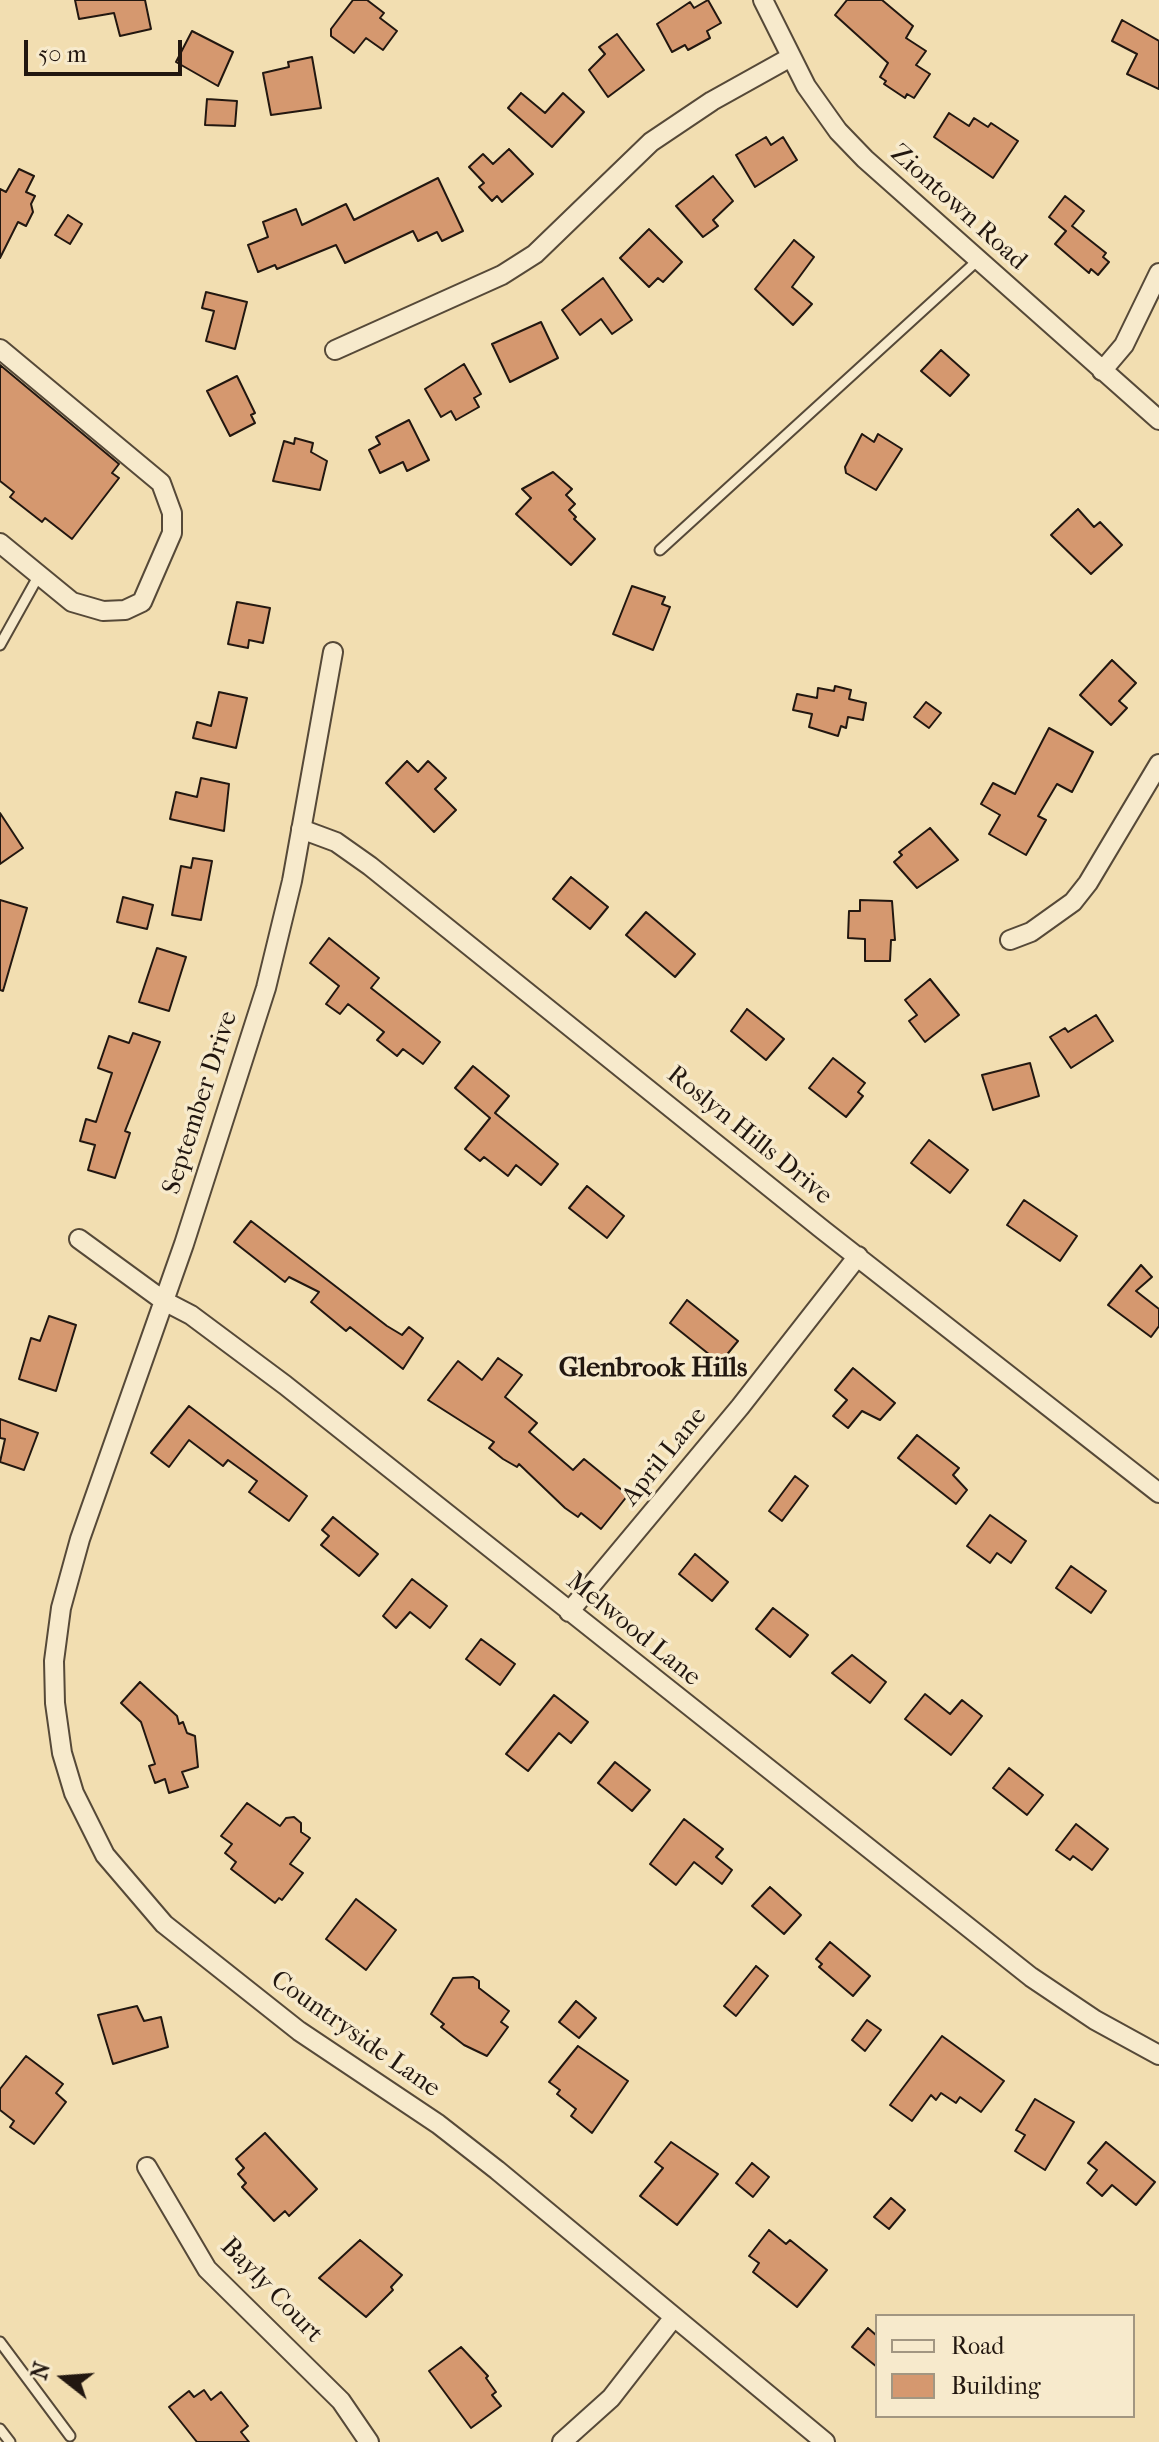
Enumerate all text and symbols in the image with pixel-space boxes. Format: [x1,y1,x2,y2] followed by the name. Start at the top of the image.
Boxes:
[28,24,186,74] scale bar
[38,40,87,68] text: 50 m
[883,139,1033,277] street label: Ziontown Road
[157,1008,245,1198] street label: September Drive
[660,1060,838,1212] street label: Roslyn Hills Drive
[559,1352,747,1386] district label: Glenbrook Hills
[616,1401,714,1513] street label: April Lane
[560,1566,706,1694] street label: Melwood Lane
[264,1965,446,2105] street label: Countryside Lane
[213,2232,329,2350] street label: Bayly Court
[875,2314,1135,2418] legend
[951,2332,1004,2360] text: Road
[24,2338,104,2418] north arrow
[26,2359,56,2383] text: N
[951,2372,1041,2400] text: Building

